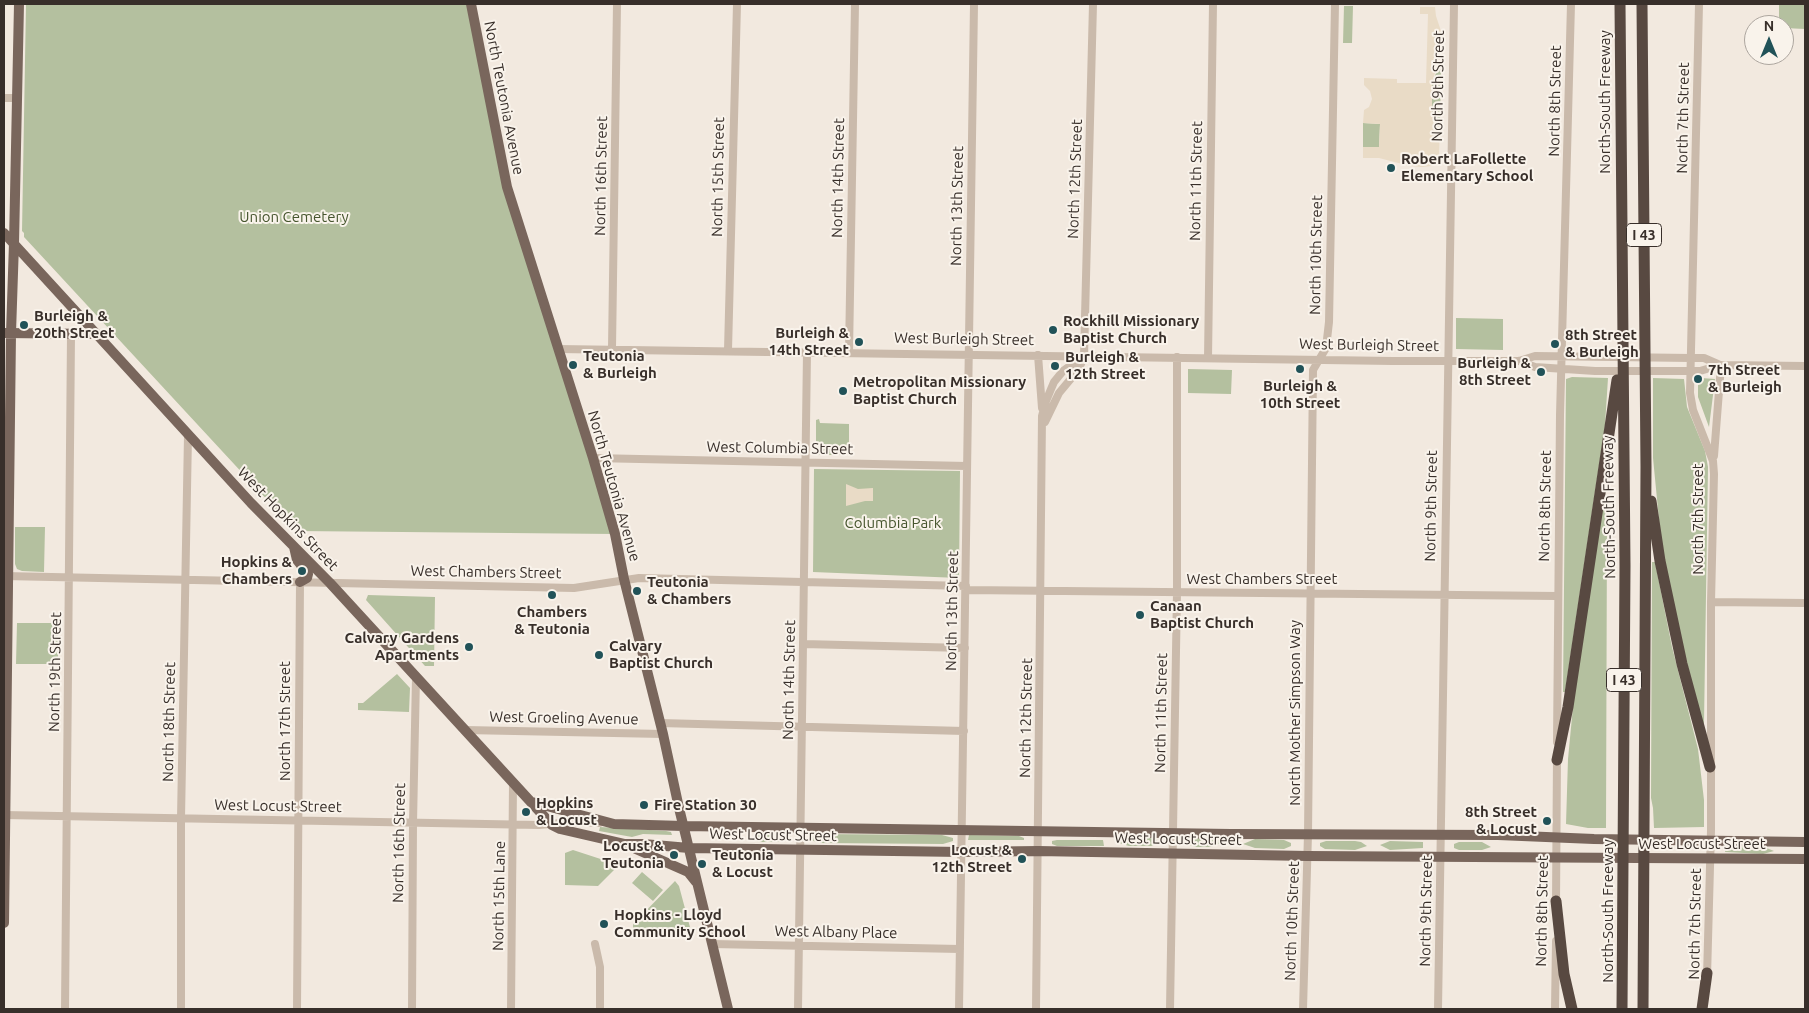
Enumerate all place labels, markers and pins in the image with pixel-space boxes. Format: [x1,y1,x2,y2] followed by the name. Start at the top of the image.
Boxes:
[1401,150,1533,185] place label: Robert LaFollette Elementary School
[1385,162,1397,174] marker: Robert LaFollette Elementary School
[34,307,114,342] place label: Burleigh & 20th Street
[1063,312,1199,347] place label: Rockhill Missionary Baptist Church
[18,319,30,331] marker: Burleigh & 20th Street
[769,324,849,359] place label: Burleigh & 14th Street
[1047,324,1059,336] marker: Rockhill Missionary Baptist Church
[1565,326,1639,361] place label: 8th Street & Burleigh
[853,336,865,348] marker: Burleigh & 14th Street
[1549,338,1561,350] marker: 8th Street & Burleigh
[583,347,657,382] place label: Teutonia & Burleigh
[1065,348,1145,383] place label: Burleigh & 12th Street
[1457,354,1531,389] place label: Burleigh & 8th Street
[567,359,579,371] marker: Teutonia & Burleigh
[1049,360,1061,372] marker: Burleigh & 12th Street
[1708,361,1782,396] place label: 7th Street & Burleigh
[1294,363,1306,375] marker: Burleigh & 10th Street
[1535,366,1547,378] marker: Burleigh & 8th Street
[853,373,1026,408] place label: Metropolitan Missionary Baptist Church
[1692,373,1704,385] marker: 7th Street & Burleigh
[1260,377,1340,412] place label: Burleigh & 10th Street
[837,385,849,397] marker: Metropolitan Missionary Baptist Church
[221,553,292,588] place label: Hopkins & Chambers
[296,565,308,577] marker: Hopkins & Chambers
[647,573,731,608] place label: Teutonia & Chambers
[631,585,643,597] marker: Teutonia & Chambers
[546,589,558,601] marker: Chambers & Teutonia
[1150,597,1254,632] place label: Canaan Baptist Church
[514,603,590,638] place label: Chambers & Teutonia
[1134,609,1146,621] marker: Canaan Baptist Church
[345,629,459,664] place label: Calvary Gardens Apartments
[609,637,713,672] place label: Calvary Baptist Church
[463,641,475,653] marker: Calvary Gardens Apartments
[593,649,605,661] marker: Calvary Baptist Church
[536,794,597,829] place label: Hopkins & Locust
[654,796,757,814] place label: Fire Station 30
[638,799,650,811] marker: Fire Station 30
[1465,803,1537,838] place label: 8th Street & Locust
[520,806,532,818] marker: Hopkins & Locust
[1541,815,1553,827] marker: 8th Street & Locust
[602,837,664,872] place label: Locust & Teutonia
[932,841,1012,876] place label: Locust & 12th Street
[712,846,774,881] place label: Teutonia & Locust
[668,849,680,861] marker: Locust & Teutonia
[1016,853,1028,865] marker: Locust & 12th Street
[696,858,708,870] marker: Teutonia & Locust
[614,906,745,941] place label: Hopkins - Lloyd Community School
[598,918,610,930] marker: Hopkins - Lloyd Community School

